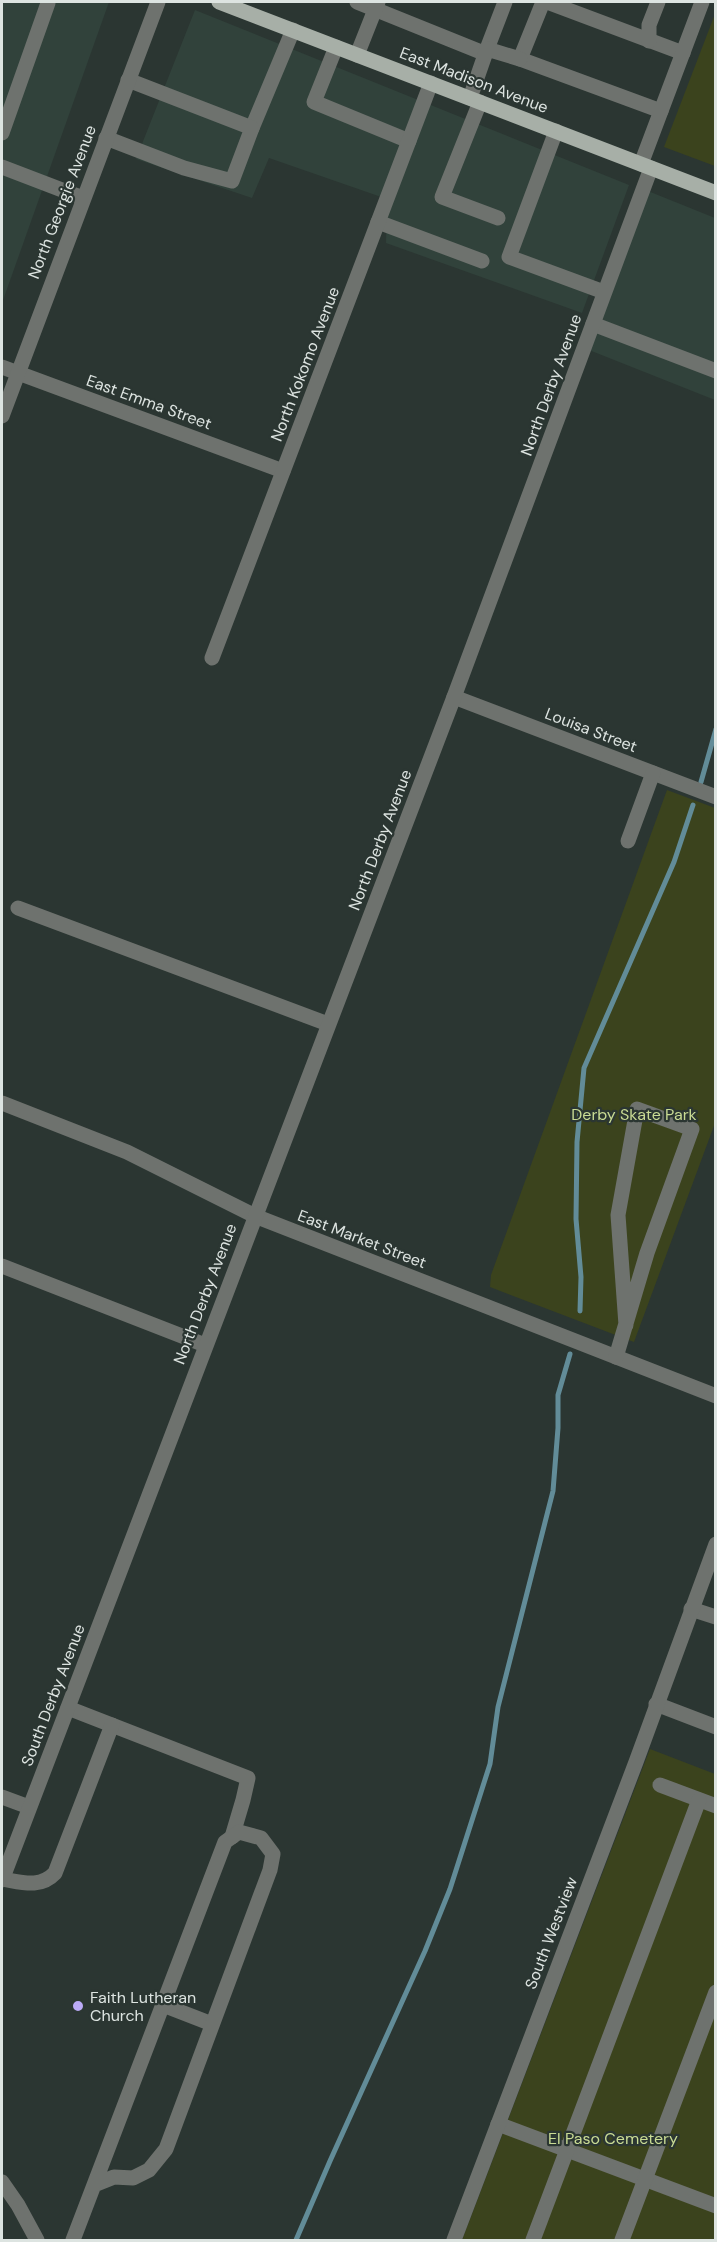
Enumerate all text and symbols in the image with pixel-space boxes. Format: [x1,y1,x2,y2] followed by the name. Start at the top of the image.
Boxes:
[397,42,551,118] street label: East Madison Avenue
[23,122,101,282] street label: North Georgie Avenue
[266,284,344,444] street label: North Kokomo Avenue
[516,311,586,459] street label: North Derby Avenue
[83,370,215,434] street label: East Emma Street
[542,703,640,757] street label: Louisa Street
[343,767,417,913] street label: North Derby Avenue
[571,1104,697,1125] park label: Derby Skate Park
[295,1205,429,1273] street label: East Market Street
[168,1221,242,1367] street label: North Derby Avenue
[16,1621,90,1769] street label: South Derby Avenue
[520,1874,582,1992] street label: South Westview
[90,1987,196,2026] place label: Faith Lutheran Church
[71,1999,85,2013] marker: Faith Lutheran Church
[548,2128,678,2149] park label: El Paso Cemetery

